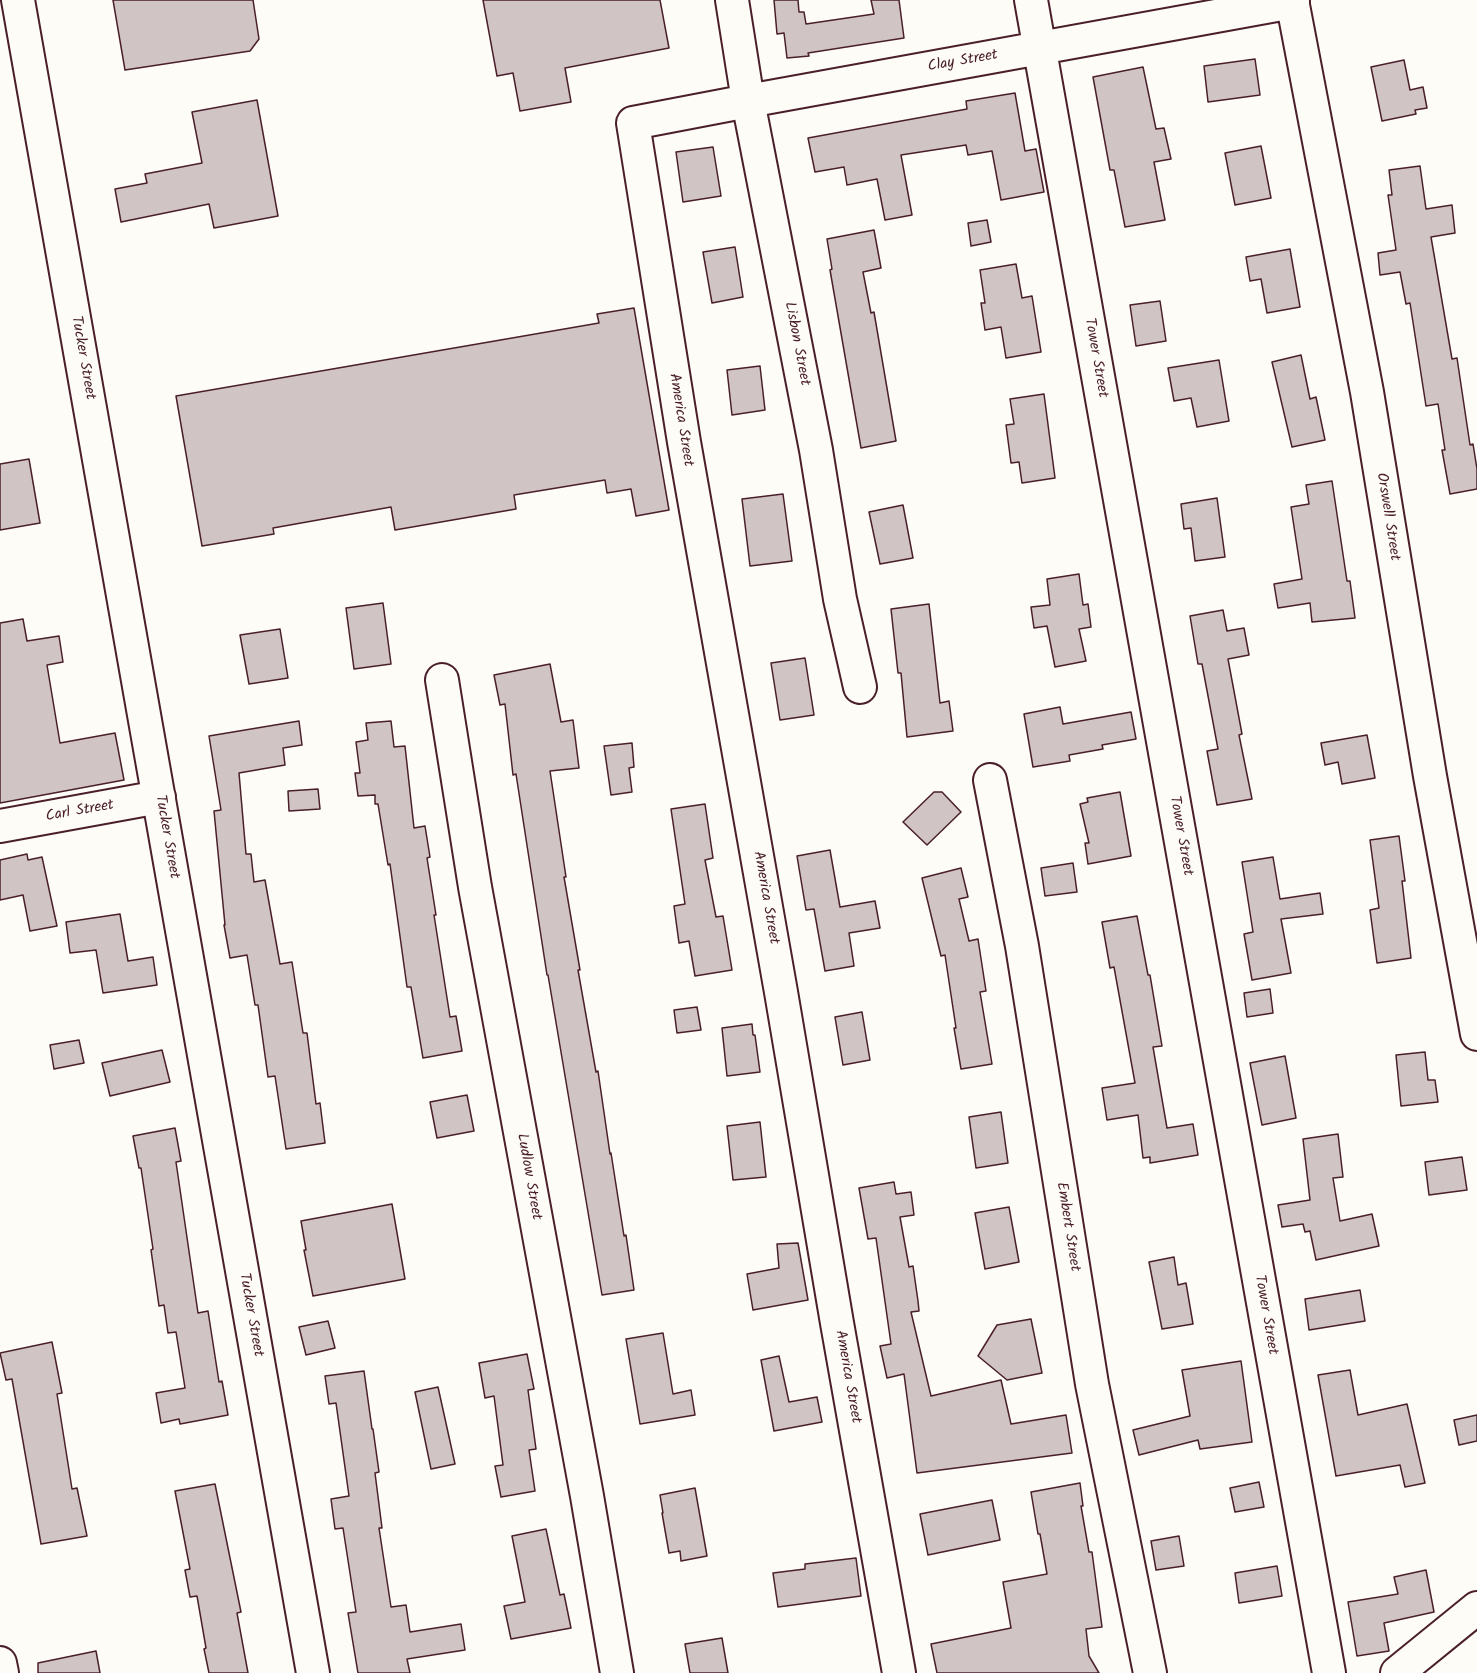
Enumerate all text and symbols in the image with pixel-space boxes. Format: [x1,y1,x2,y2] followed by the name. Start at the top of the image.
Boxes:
[927,47,999,77] street label: Clay Street
[779,301,813,387] street label: Lisbon Street
[66,315,98,401] street label: Tucker Street
[1079,317,1111,399] street label: Tower Street
[664,372,696,468] street label: America Street
[1371,472,1403,562] street label: Orswell Street
[150,794,182,880] street label: Tucker Street
[1164,795,1196,877] street label: Tower Street
[45,797,115,827] street label: Carl Street
[748,850,782,946] street label: America Street
[512,1132,544,1222] street label: Ludlow Street
[1051,1181,1083,1273] street label: Embert Street
[234,1272,266,1358] street label: Tucker Street
[1249,1274,1281,1356] street label: Tower Street
[830,1329,864,1425] street label: America Street

